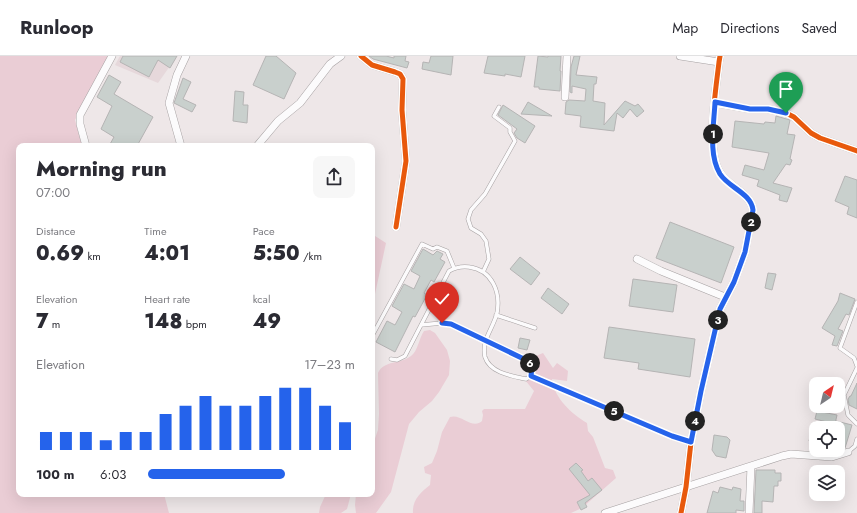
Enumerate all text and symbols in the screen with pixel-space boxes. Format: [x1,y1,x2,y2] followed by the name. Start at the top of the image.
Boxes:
[20,14,93,41] text: Runloop
[672,18,698,38] text: Map
[720,18,780,38] text: Directions
[802,18,837,38] text: Saved
[769,72,803,113] pin
[775,78,797,100] icon: arrive
[703,124,723,144] pin: 1
[710,126,716,142] text: 1
[36,152,167,184] text: Morning run
[313,156,355,198] button: share
[36,183,70,202] text: 07:00
[741,212,761,232] pin: 2
[747,214,755,230] text: 2
[36,223,75,239] text: Distance
[144,223,167,239] text: Time
[253,223,275,239] text: Pace
[36,239,84,268] text: 0.69
[144,239,190,268] text: 4:01
[253,239,300,268] text: 5:50
[84,248,101,264] text: km
[300,248,322,264] text: /km
[425,282,459,323] pin
[431,288,453,310] icon: check
[36,291,78,307] text: Elevation
[144,291,190,307] text: Heart rate
[253,291,270,307] text: kcal
[36,307,49,336] text: 7
[144,307,183,336] text: 148
[253,307,281,336] text: 49
[708,310,728,330] pin: 3
[715,312,721,328] text: 3
[49,316,60,332] text: m
[183,316,207,332] text: bpm
[520,353,540,373] pin: 6
[36,355,85,374] text: Elevation
[304,355,355,374] text: 17–23 m
[526,355,534,371] text: 6
[809,377,845,413] north arrow
[809,377,845,501] map controls
[604,401,624,421] pin: 5
[610,403,618,419] text: 5
[685,411,705,431] pin: 4
[691,413,699,429] text: 4
[809,421,845,457] button: locate
[36,465,74,484] text: 100 m
[100,465,126,484] text: 6:03
[809,465,845,501] button: layers

